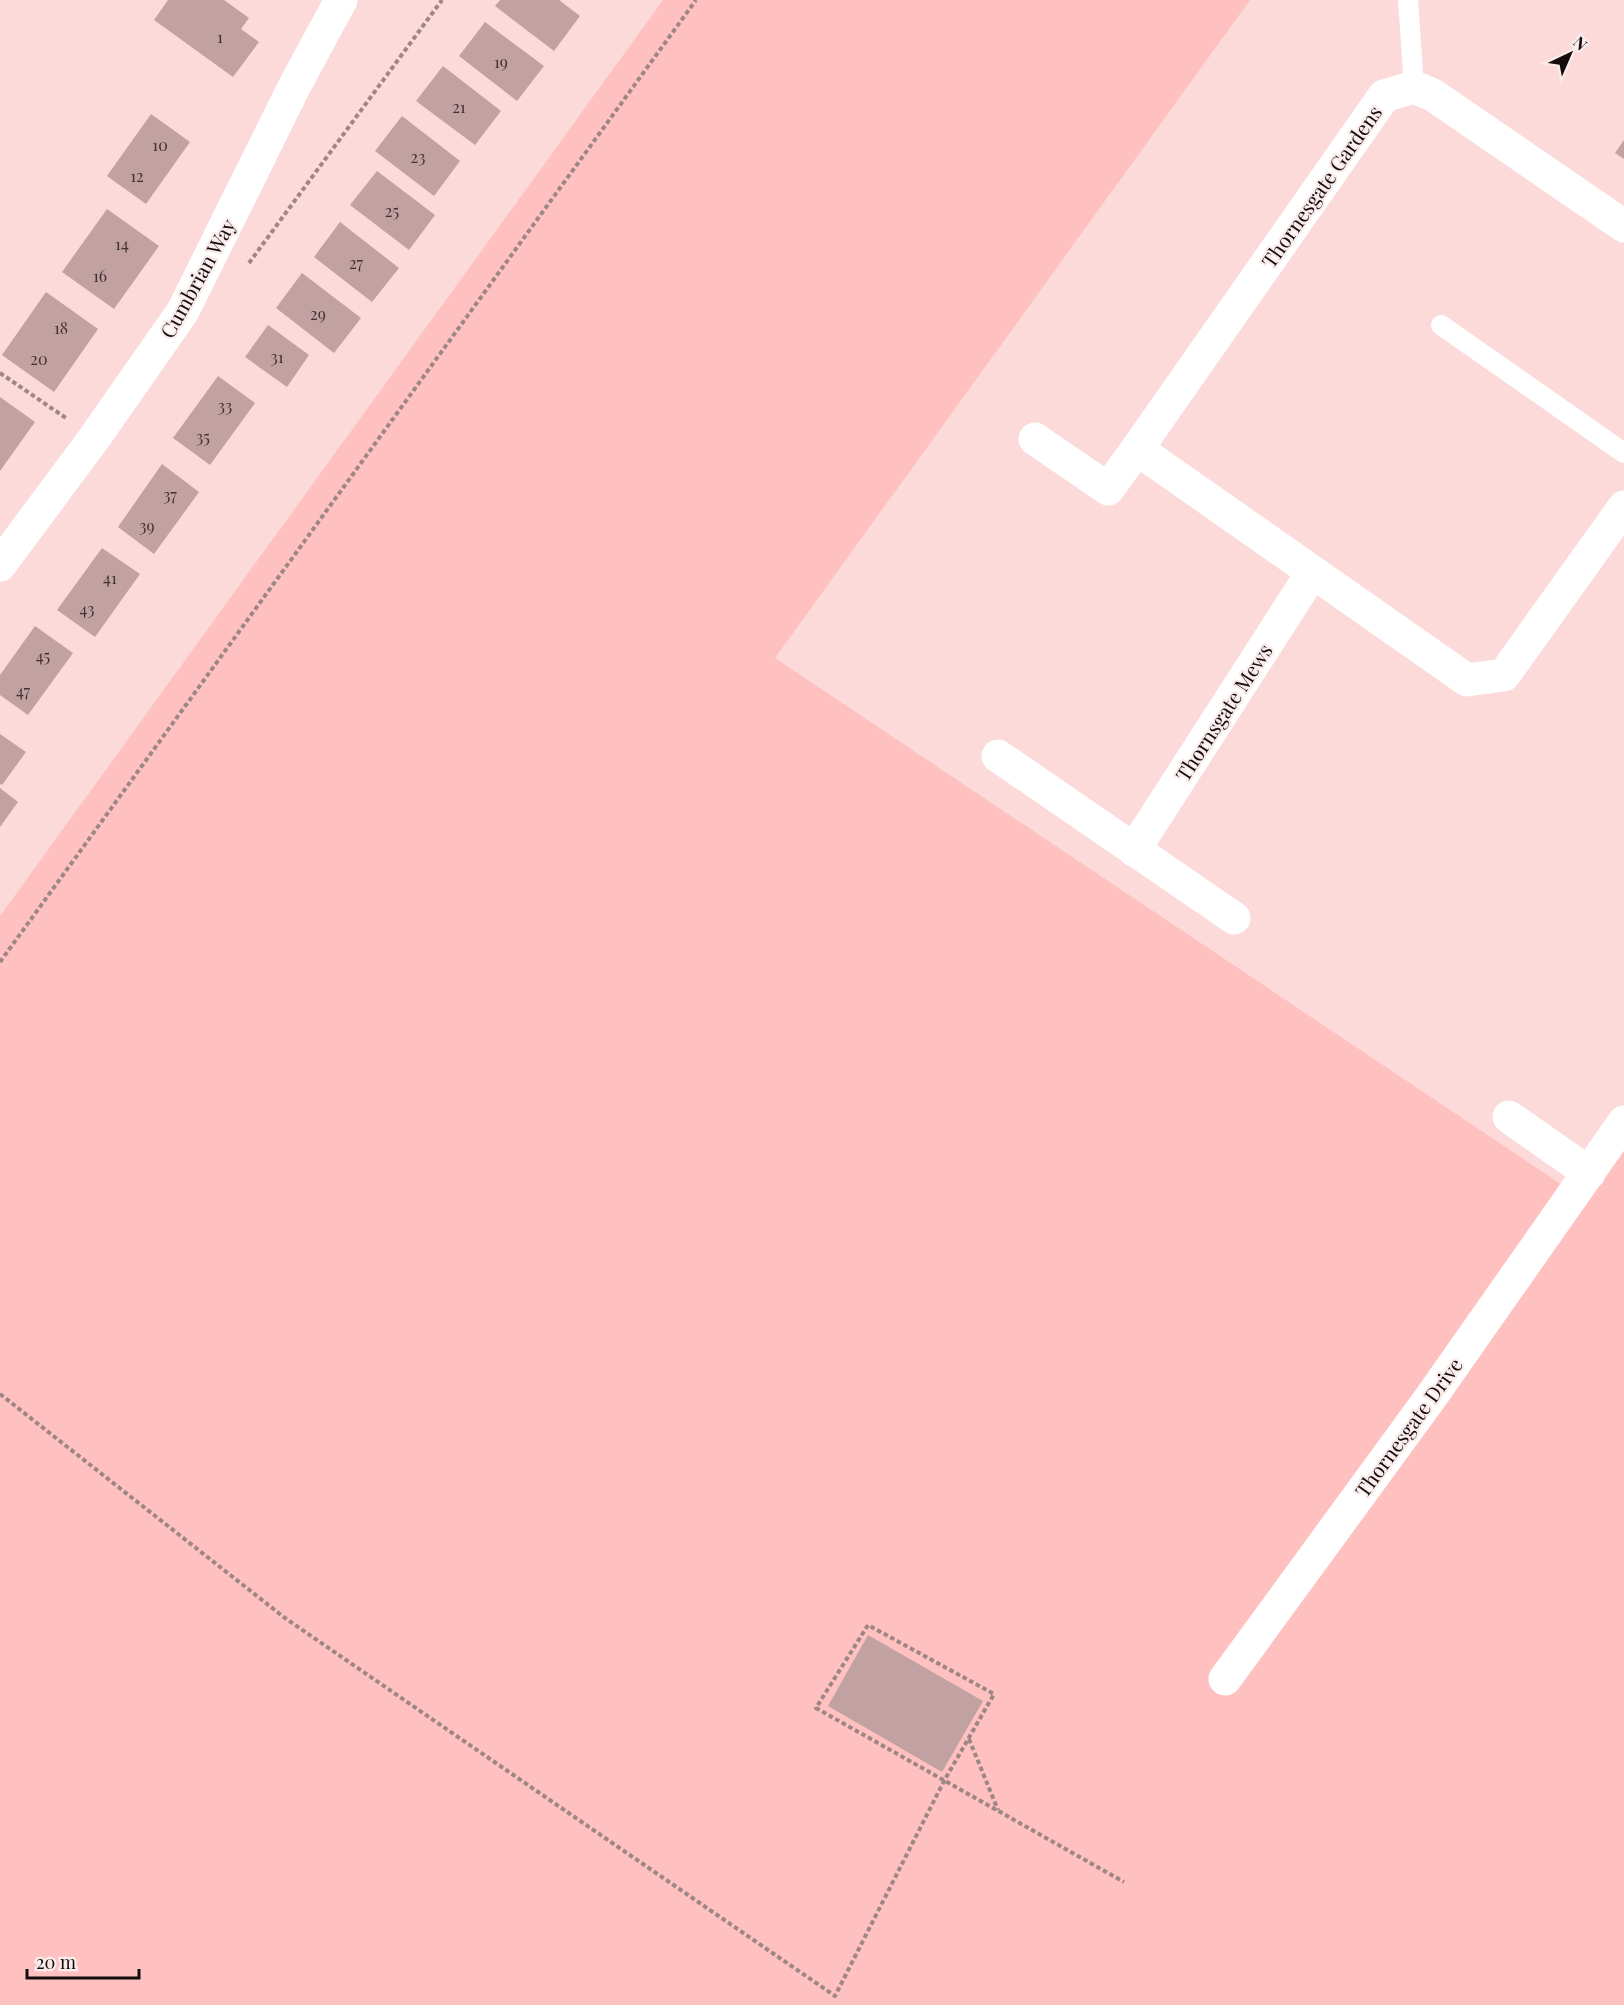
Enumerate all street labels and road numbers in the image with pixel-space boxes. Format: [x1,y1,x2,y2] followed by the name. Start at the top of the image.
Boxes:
[1255,99,1387,273] street label: Thornesgate Gardens
[153,214,241,342] street label: Cumbrian Way
[1168,638,1278,786] street label: Thornsgate Mews
[1348,1352,1468,1502] street label: Thornesgate Drive

